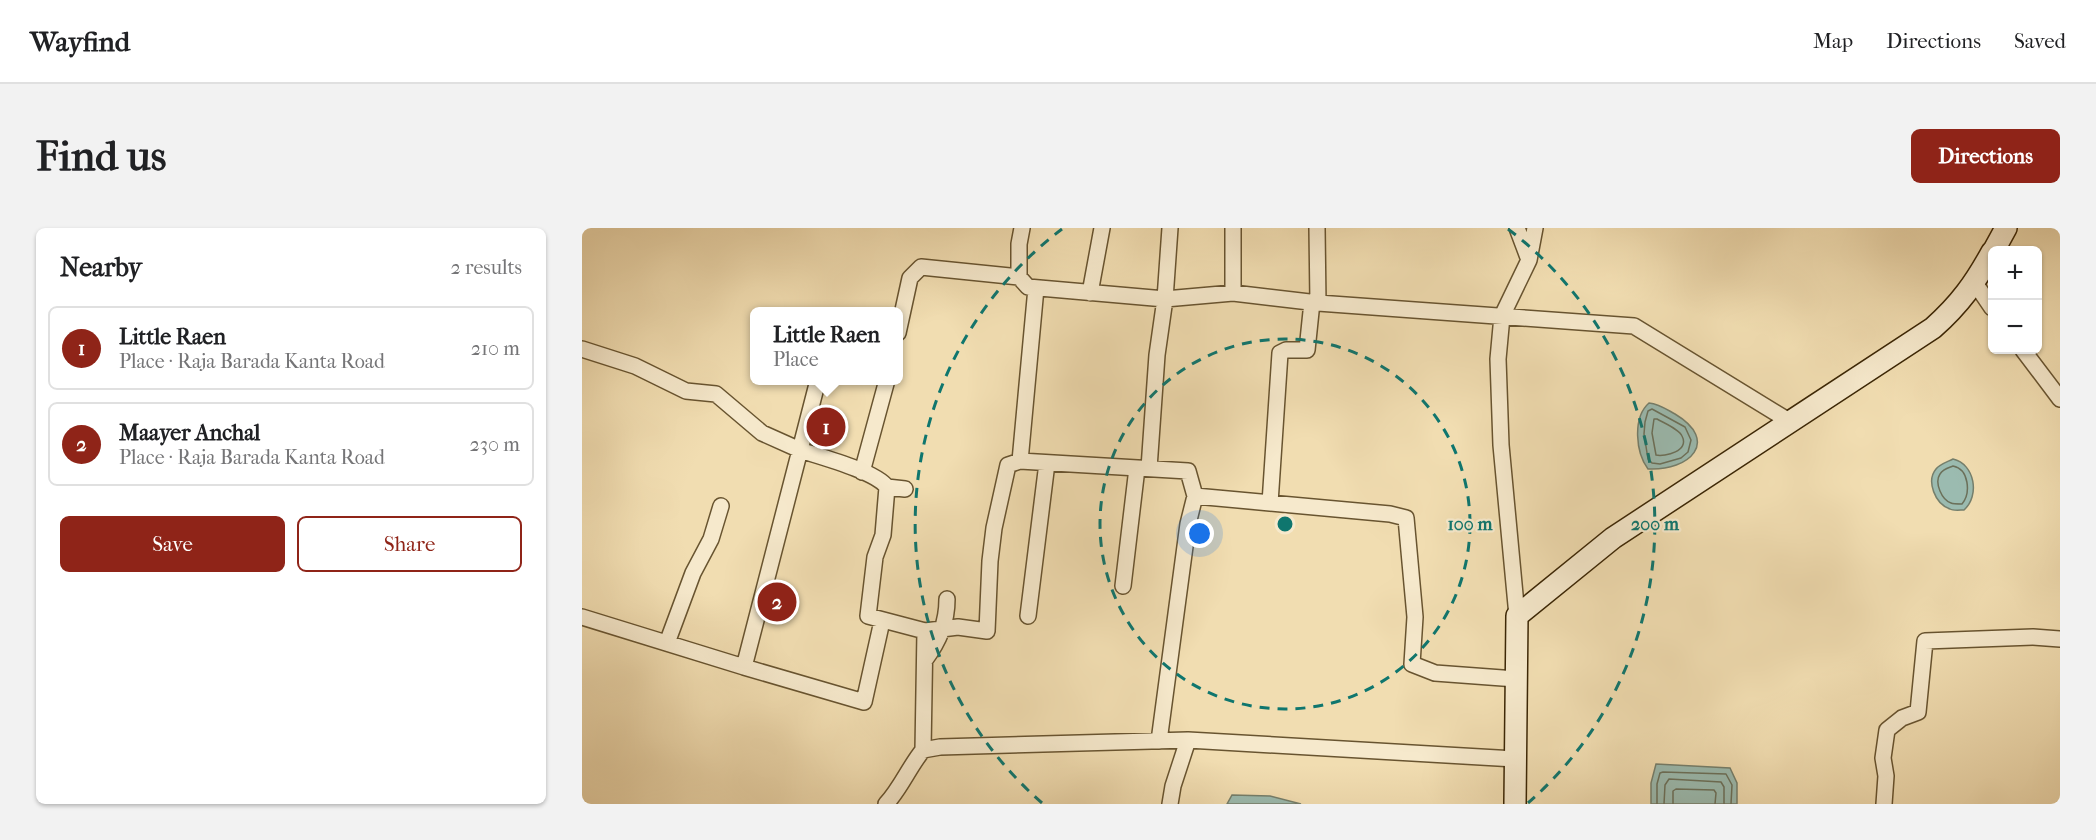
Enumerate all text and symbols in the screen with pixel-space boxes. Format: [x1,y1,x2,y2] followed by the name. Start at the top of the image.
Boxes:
[30,25,130,58] text: Wayfind
[1813,29,1853,53] text: Map
[1886,29,1981,53] text: Directions
[2014,29,2066,53] text: Saved
[1911,129,2060,183] button: Directions
[36,132,166,181] text: Find us
[1988,246,2042,354] map controls
[1988,246,2042,300] button: +
[60,252,142,283] text: Nearby
[451,256,522,279] text: 2 results
[1988,300,2042,354] button: −
[750,307,903,385] popup
[773,322,880,348] text: Little Raen
[119,324,226,350] text: Little Raen
[78,337,85,360] text: 1
[471,337,520,360] text: 210 m
[773,348,819,371] text: Place
[119,350,385,373] text: Place · Raja Barada Kanta Road
[806,404,846,450] pin: 1
[119,420,260,446] text: Maayer Anchal
[76,433,87,456] text: 2
[470,433,520,456] text: 230 m
[119,446,385,469] text: Place · Raja Barada Kanta Road
[1275,514,1295,534] centre of rings
[1447,514,1494,535] text: 100 m
[1631,514,1680,535] text: 200 m
[60,516,285,572] button: Save
[297,516,522,572] button: Share
[1185,519,1214,548] your location
[758,580,796,625] pin: 2

